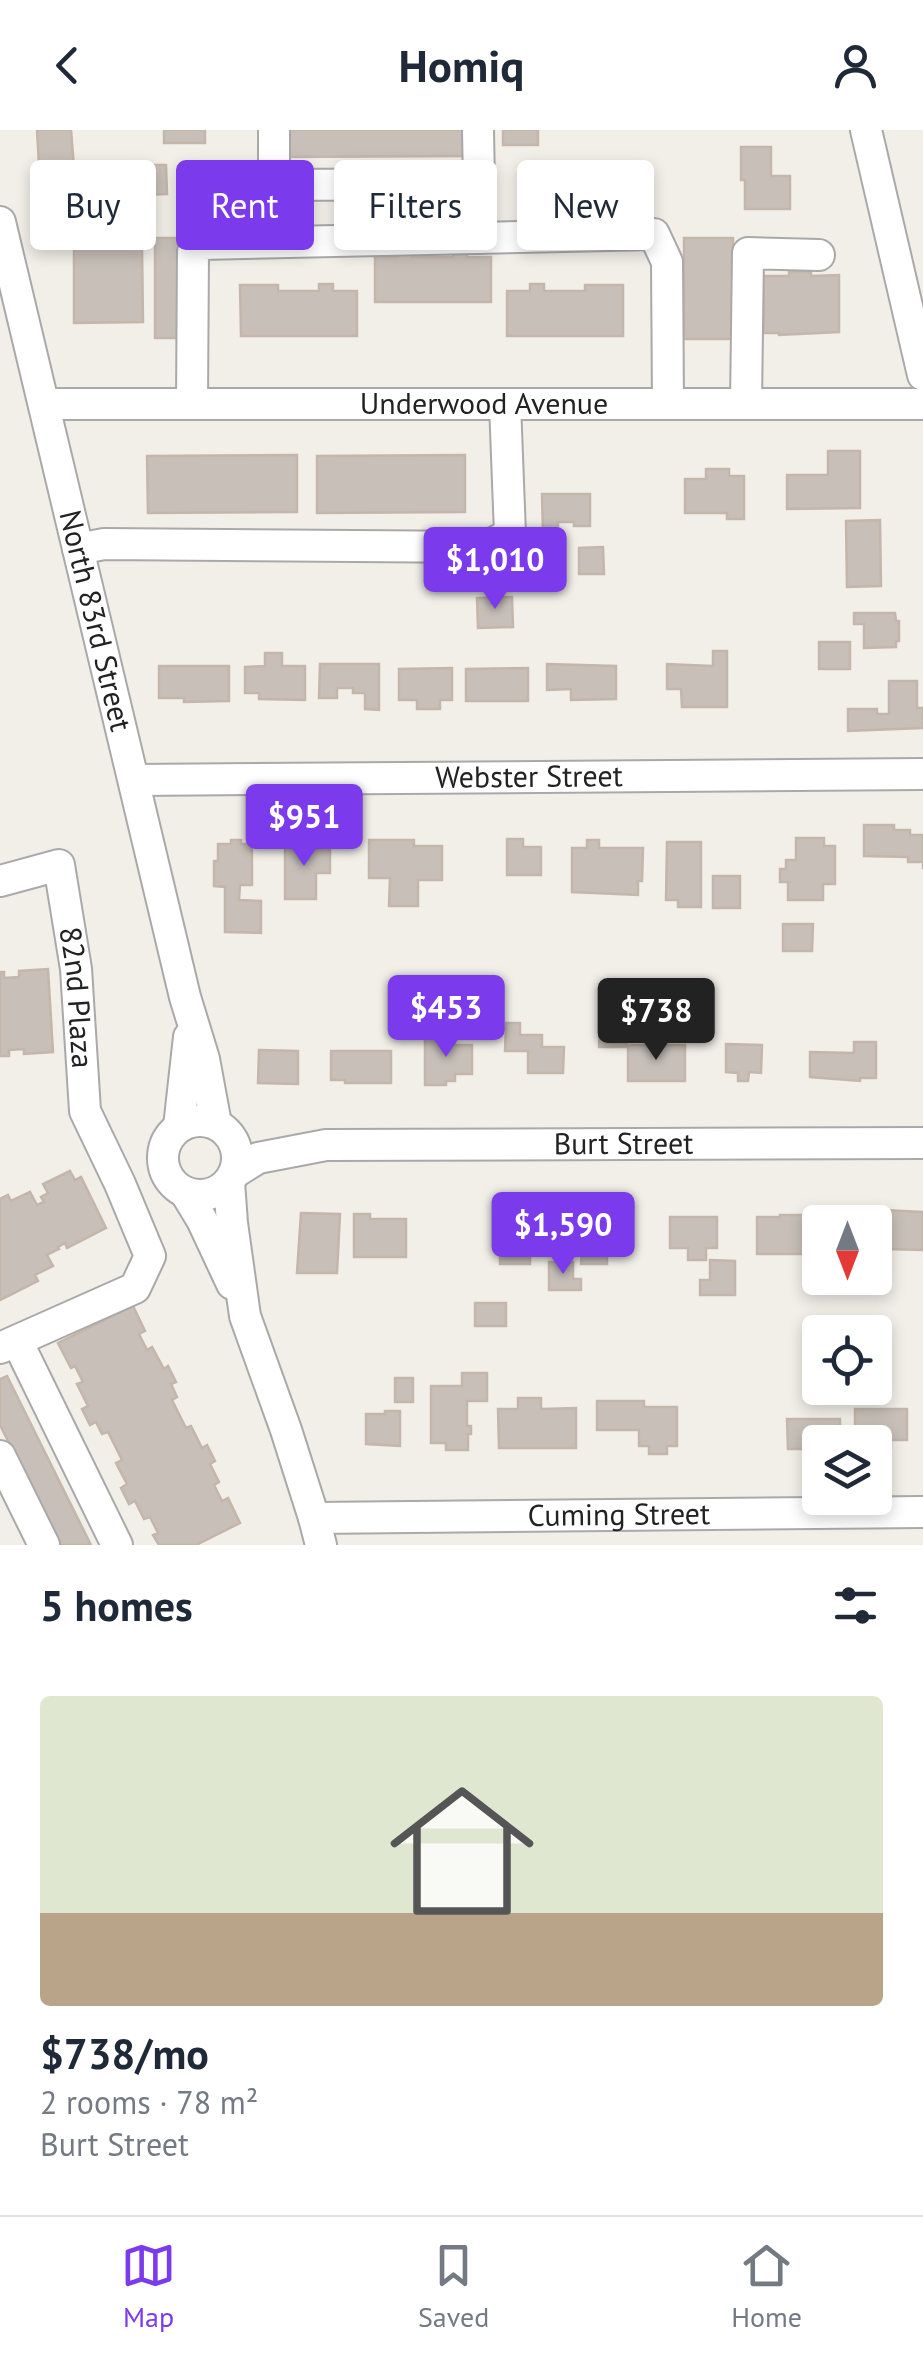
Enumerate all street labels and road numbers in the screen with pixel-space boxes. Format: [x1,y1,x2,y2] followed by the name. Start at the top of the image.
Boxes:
[360,383,608,422] street label: Underwood Avenue
[51,506,142,735] street label: North 83rd Street
[435,755,623,796] street label: Webster Street
[51,924,103,1069] street label: 82nd Plaza
[554,1123,693,1162] street label: Burt Street
[528,1493,710,1534] street label: Cuming Street

